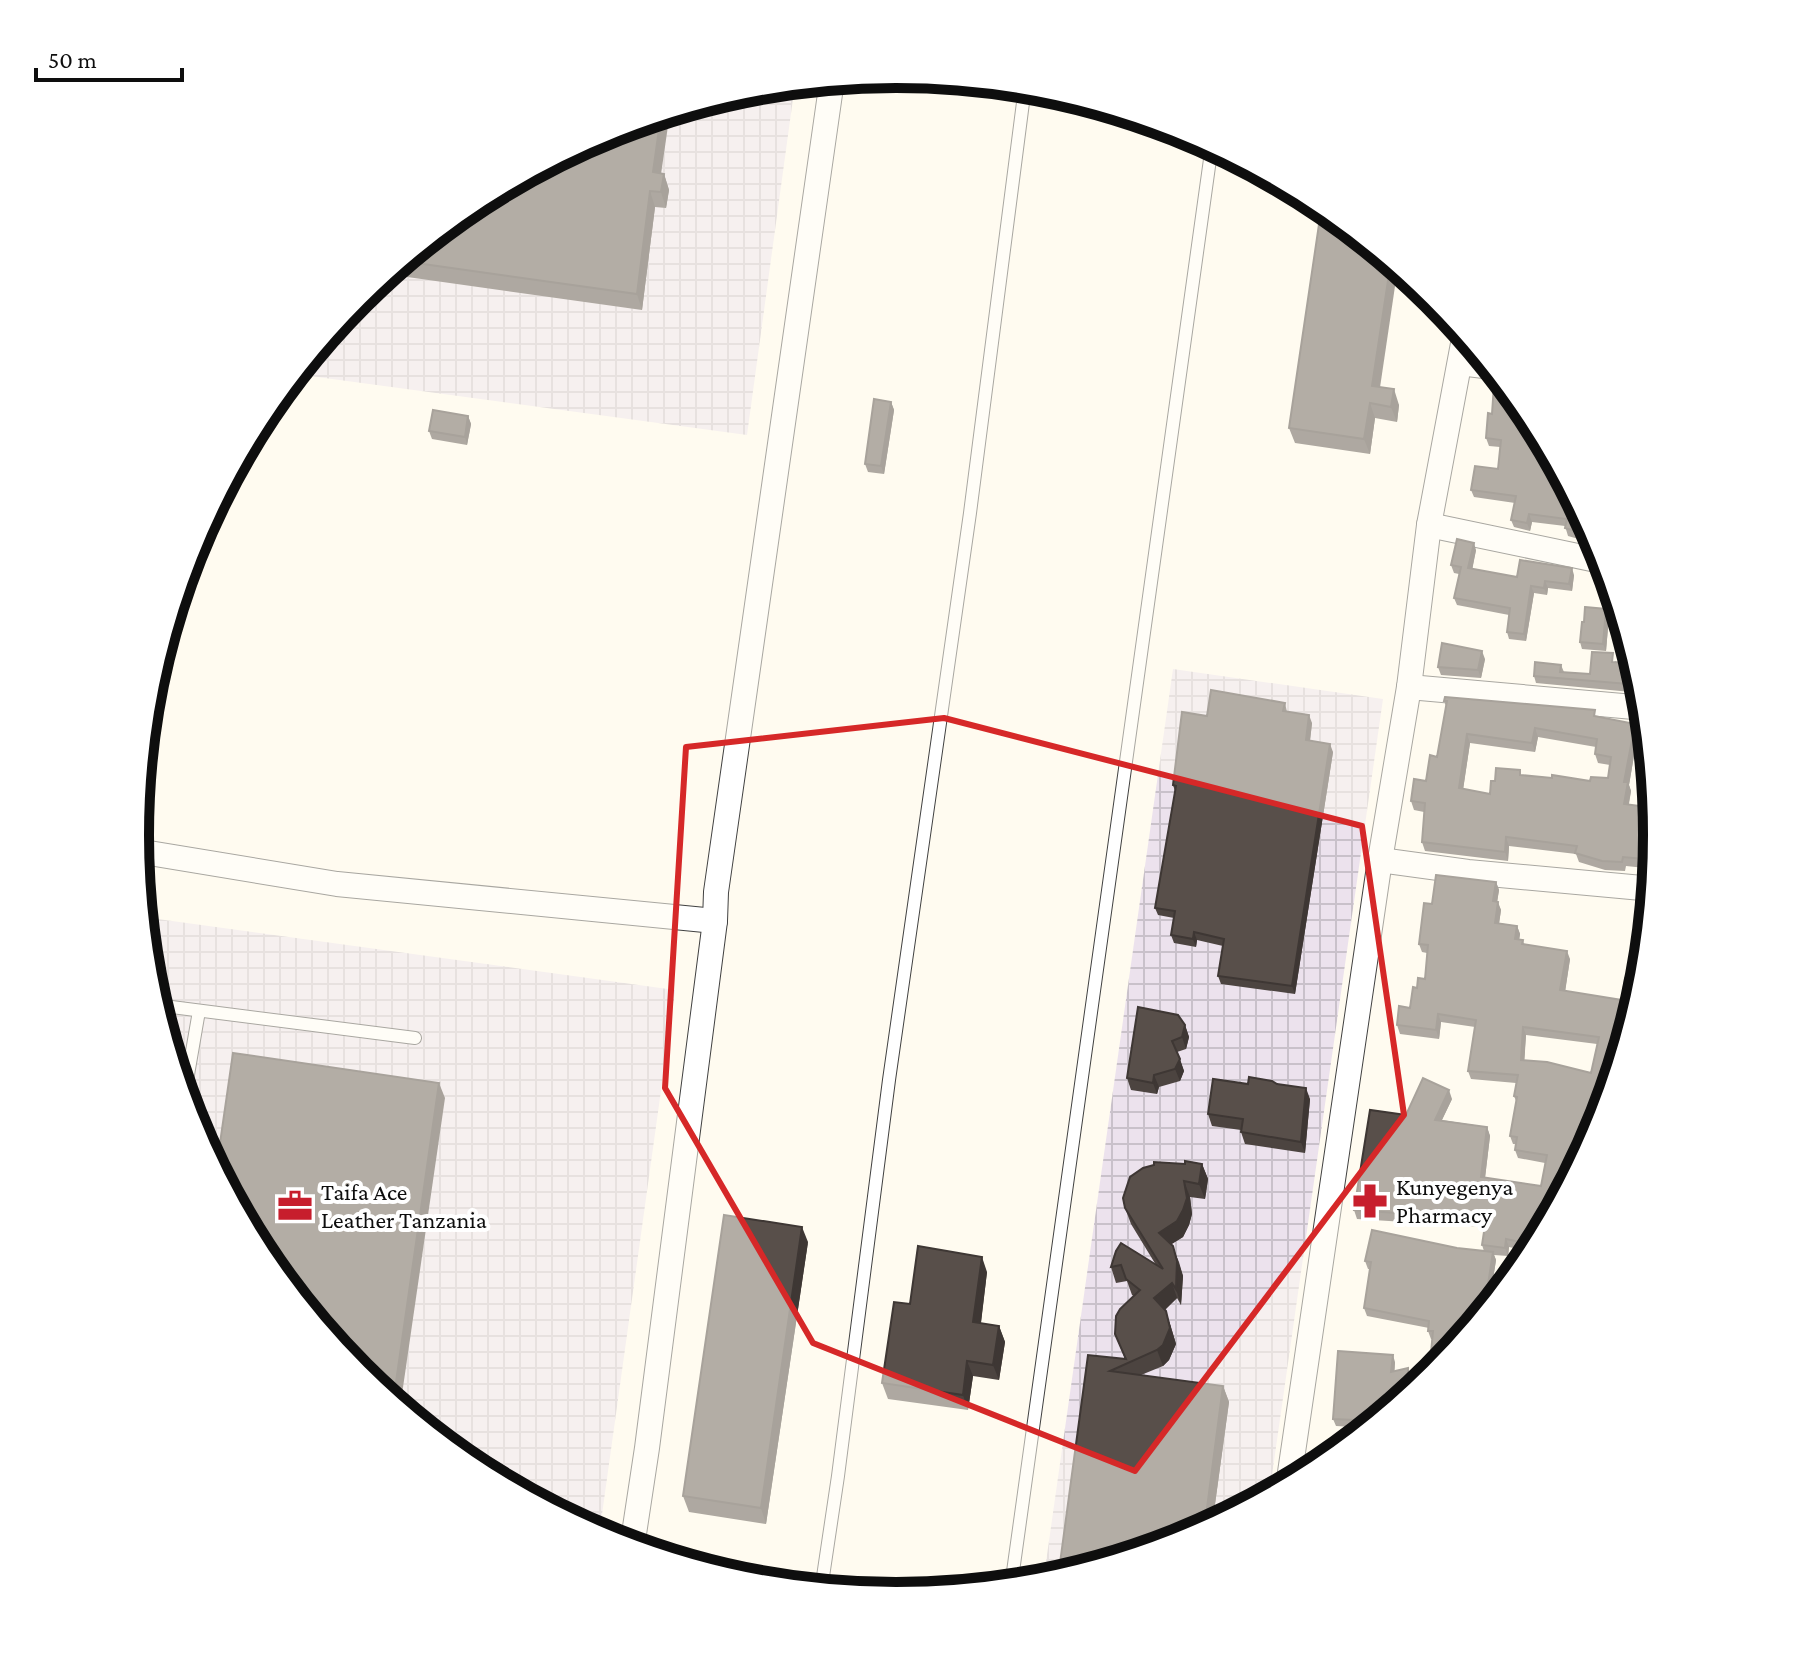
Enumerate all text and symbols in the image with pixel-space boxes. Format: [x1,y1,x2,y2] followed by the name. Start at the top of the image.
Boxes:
[36,32,182,82] scale bar
[48,46,97,73] text: 50 m
[1396,1173,1513,1228] place label: Kunyegenya Pharmacy
[321,1178,487,1233] place label: Taifa Ace Leather Tanzania
[1351,1182,1389,1220] pharmacy icon: Kunyegenya Pharmacy
[276,1187,314,1225] office icon: Taifa Ace Leather Tanzania

